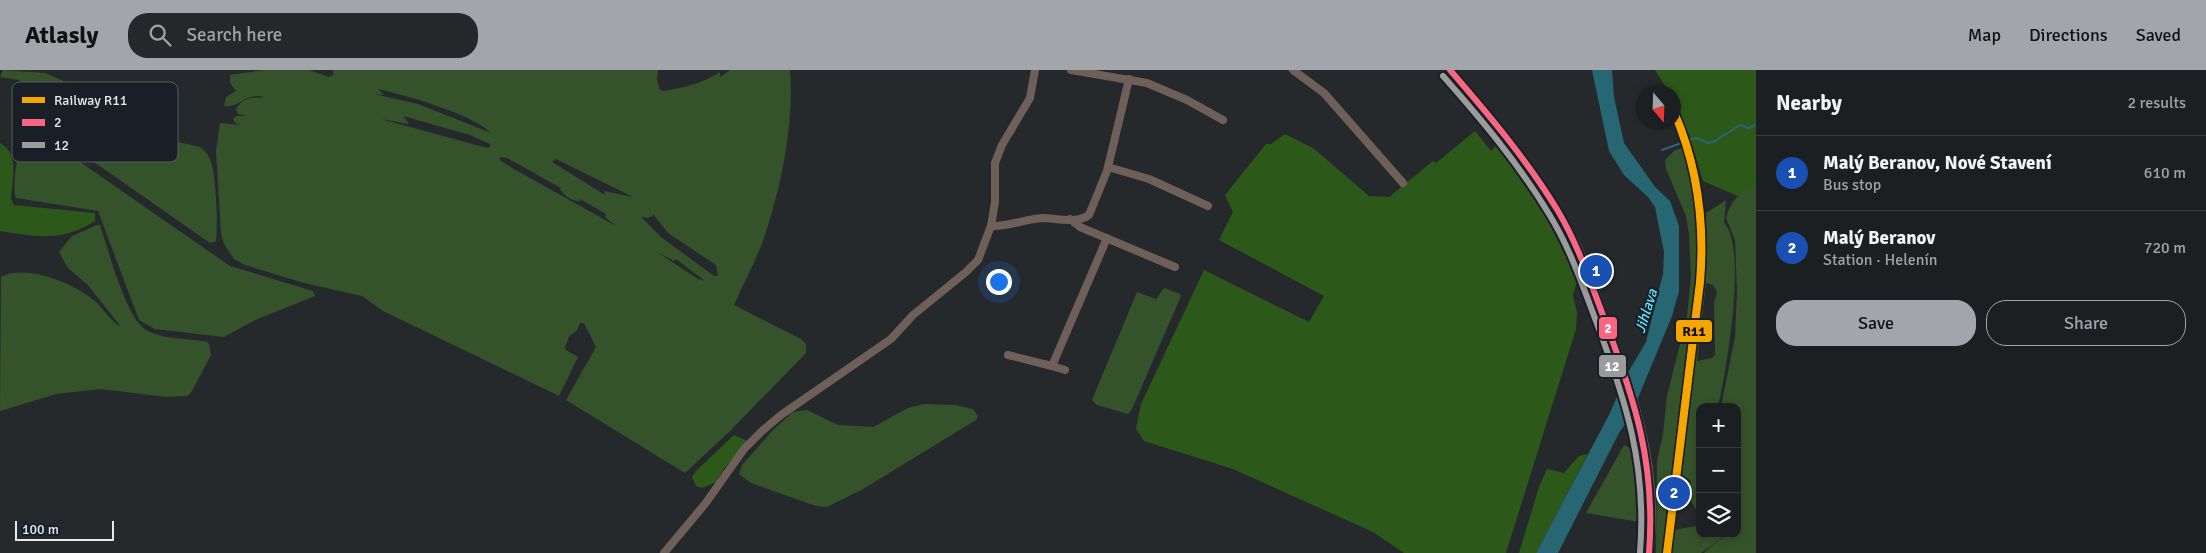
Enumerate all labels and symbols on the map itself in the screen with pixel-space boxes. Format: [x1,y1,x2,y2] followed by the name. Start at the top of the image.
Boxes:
[12,82,178,162] legend
[1636,85,1681,130] north arrow
[54,92,127,109] text: Railway R11
[54,114,62,131] text: 2
[54,137,69,154] text: 12
[1580,252,1612,290] pin: 1
[986,269,1012,295] your location
[1631,286,1661,335] water label: Jihlava
[1598,316,1618,340] line badge: 2
[1675,319,1713,343] line badge: R11
[1604,320,1612,337] text: 2
[1682,323,1706,340] text: R11
[1598,354,1627,378] line badge: 12
[1604,358,1620,375] text: 12
[1658,474,1690,512] pin: 2
[15,518,114,541] scale bar

